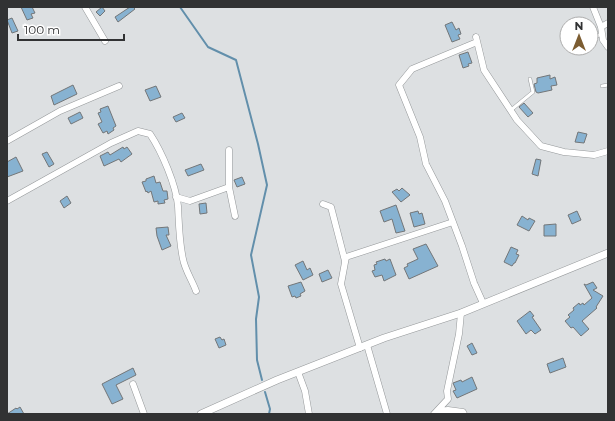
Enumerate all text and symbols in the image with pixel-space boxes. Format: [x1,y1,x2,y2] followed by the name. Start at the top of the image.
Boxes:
[18,16,124,42] scale bar
[559,16,599,56] north arrow
[575,19,583,33] text: N
[24,22,60,37] text: 100 m

